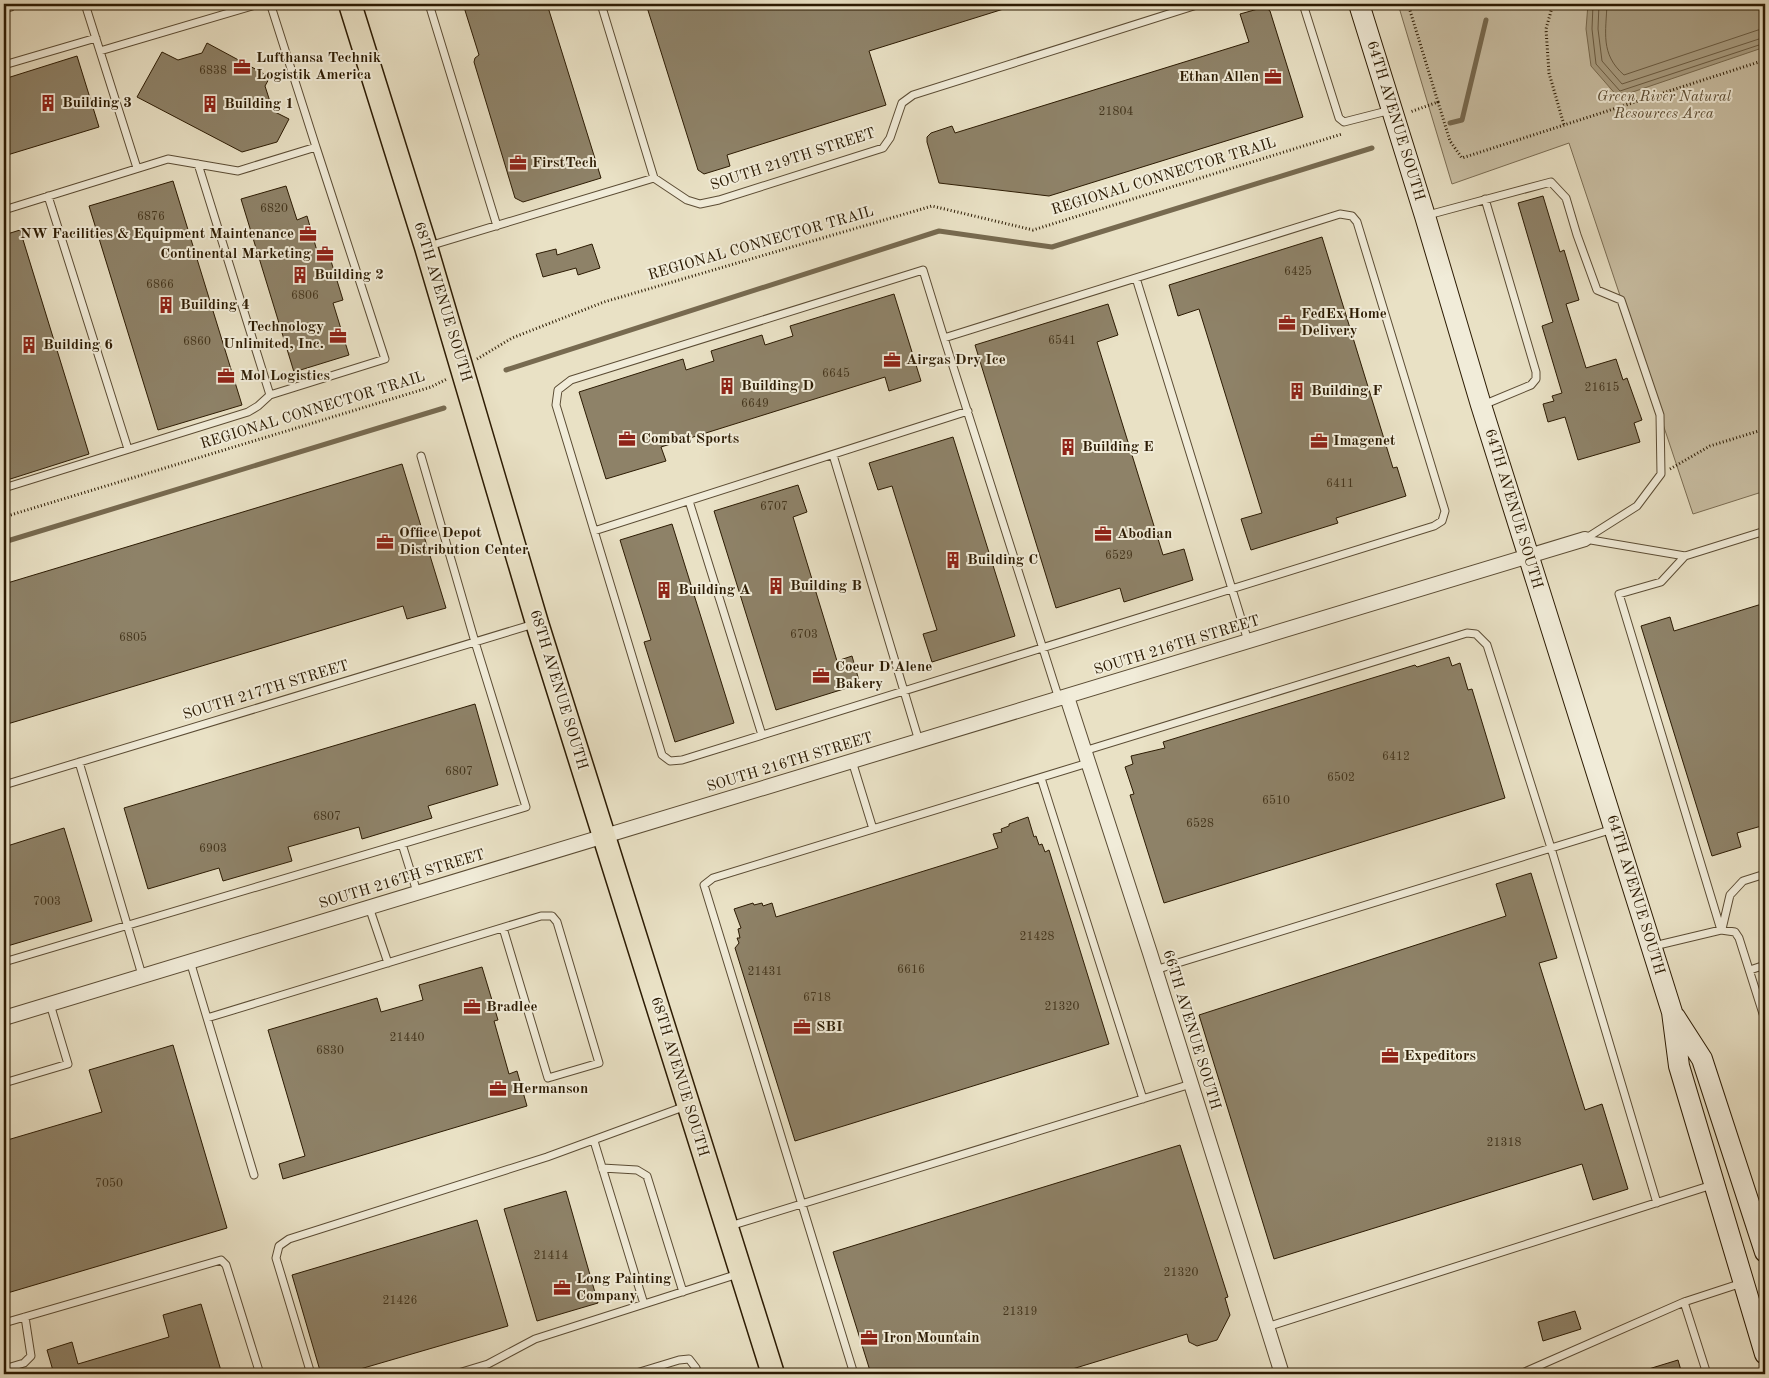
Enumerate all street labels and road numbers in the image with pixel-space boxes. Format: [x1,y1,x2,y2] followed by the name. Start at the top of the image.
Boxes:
[1363,39,1427,203] street label: 64TH AVENUE SOUTH
[709,126,877,194] street label: SOUTH 219TH STREET
[1050,136,1278,218] street label: REGIONAL CONNECTOR TRAIL
[646,205,876,283] street label: REGIONAL CONNECTOR TRAIL
[410,220,474,384] street label: 68TH AVENUE SOUTH
[199,370,427,452] street label: REGIONAL CONNECTOR TRAIL
[1481,427,1545,591] street label: 64TH AVENUE SOUTH
[526,608,590,772] street label: 68TH AVENUE SOUTH
[1092,614,1262,678] street label: SOUTH 216TH STREET
[181,659,351,723] street label: SOUTH 217TH STREET
[705,731,875,795] street label: SOUTH 216TH STREET
[1603,813,1667,977] street label: 64TH AVENUE SOUTH
[317,848,487,912] street label: SOUTH 216TH STREET
[1159,948,1223,1112] street label: 66TH AVENUE SOUTH
[647,995,711,1159] street label: 68TH AVENUE SOUTH

